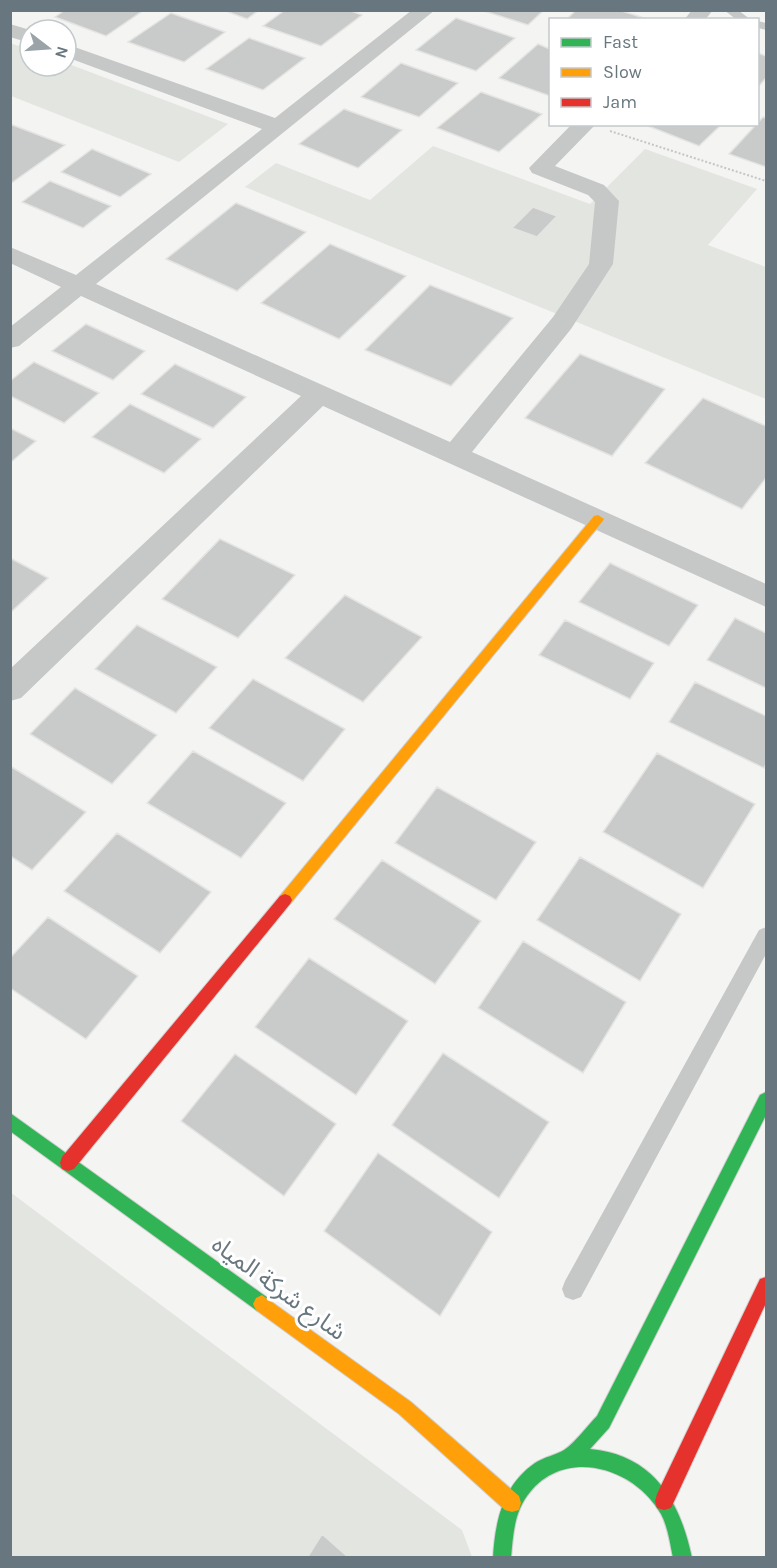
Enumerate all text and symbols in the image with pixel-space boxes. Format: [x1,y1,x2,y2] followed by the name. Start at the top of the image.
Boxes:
[18,18,78,78] north arrow
[549,18,759,126] legend
[603,31,638,53] text: Fast
[51,44,73,61] text: N
[603,61,642,83] text: Slow
[603,91,637,113] text: Jam
[205,1230,351,1348] street label: شارع شركة المياه

